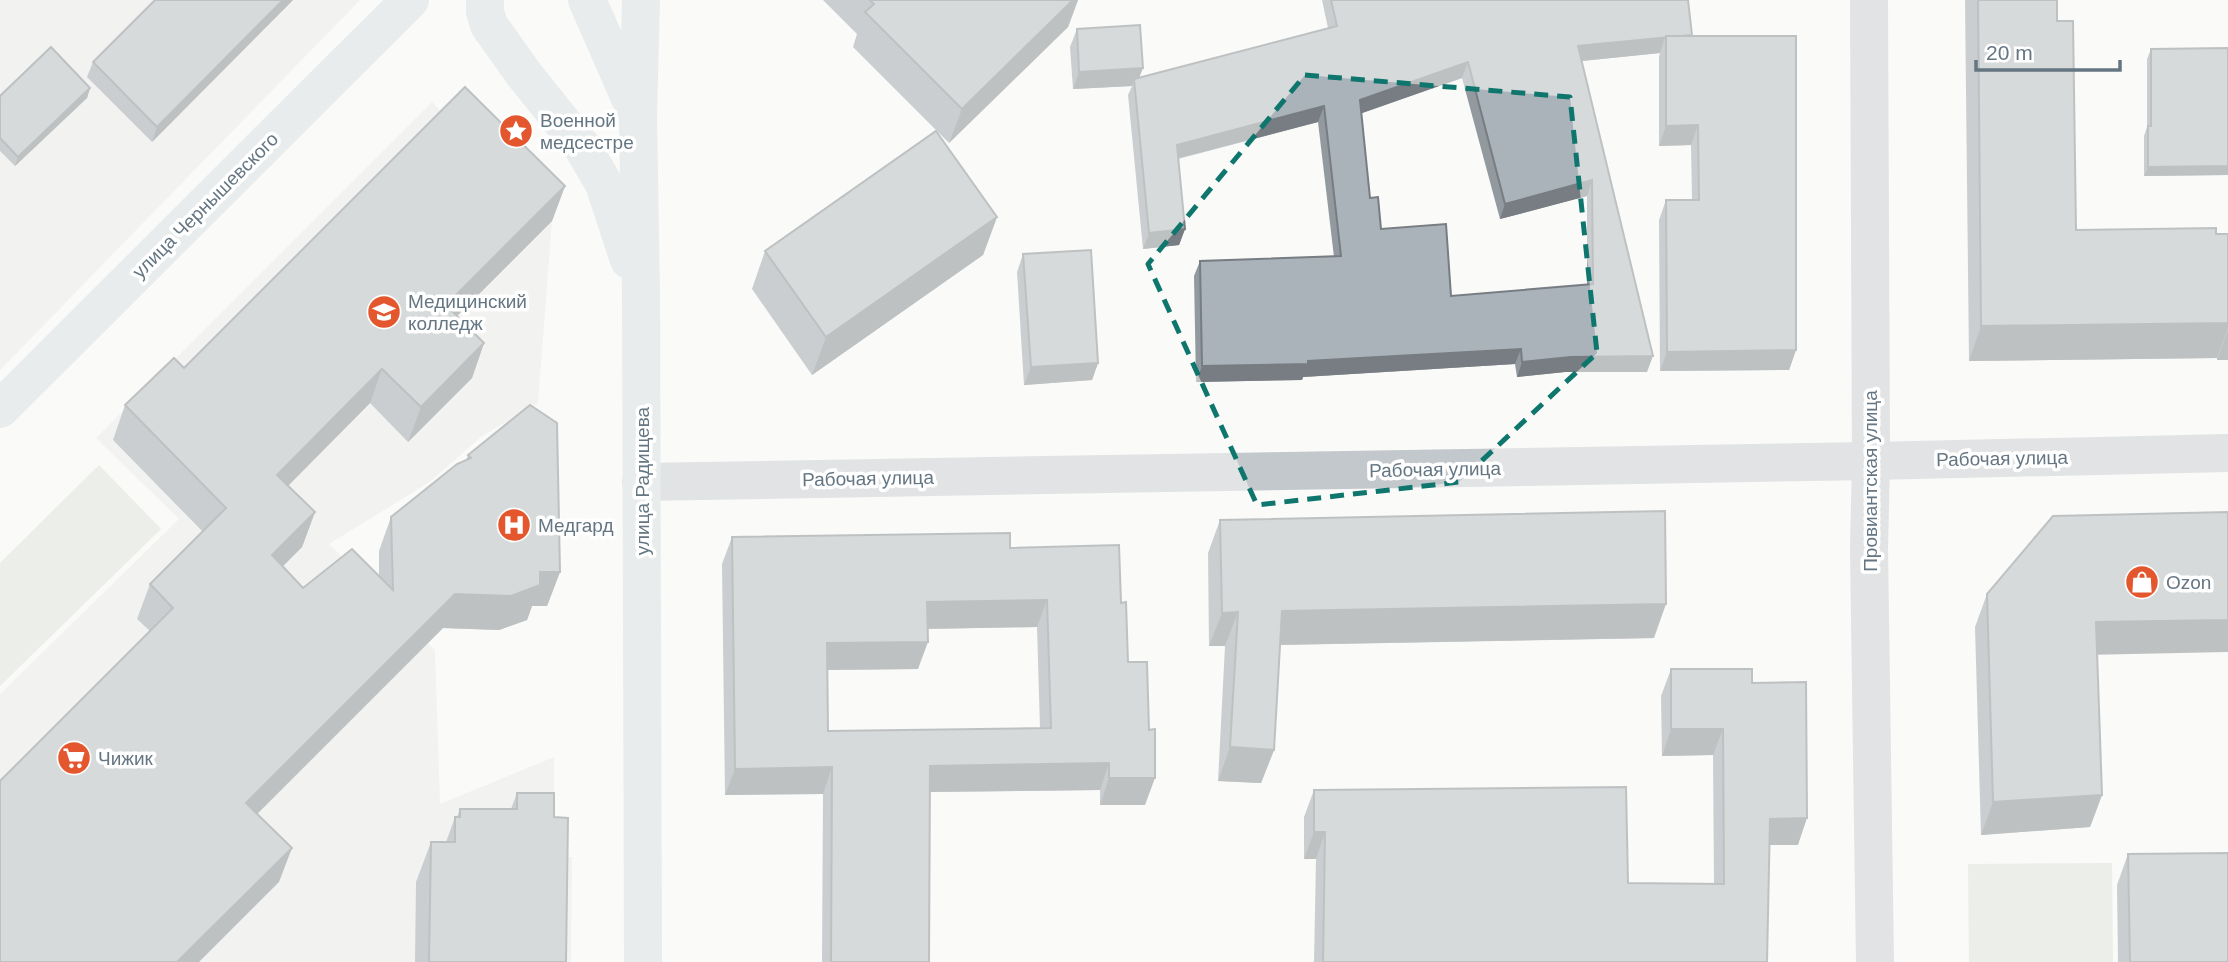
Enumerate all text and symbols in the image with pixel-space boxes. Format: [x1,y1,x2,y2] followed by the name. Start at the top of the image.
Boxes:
[1976,28,2120,72] scale bar
[1986,41,2033,64] text: 20 m
[540,110,634,153] place label: Военной медсестре
[497,112,535,150] place icon: Военной медсестре
[128,128,282,282] street label: улица Чернышевского
[408,291,527,334] place label: Медицинский колледж
[365,293,403,331] school or university icon: Медицинский колледж
[1860,390,1881,572] street label: Провиантская улица
[632,406,653,555] street label: улица Радищева
[1936,447,2069,470] street label: Рабочая улица
[1369,458,1502,481] street label: Рабочая улица
[802,467,935,490] street label: Рабочая улица
[495,506,533,544] hospital icon: Медгард
[538,515,614,536] place label: Медгард
[2123,563,2161,601] shop icon: Ozon
[2166,572,2211,593] place label: Ozon
[55,739,93,777] supermarket icon: Чижик
[98,748,154,769] place label: Чижик

